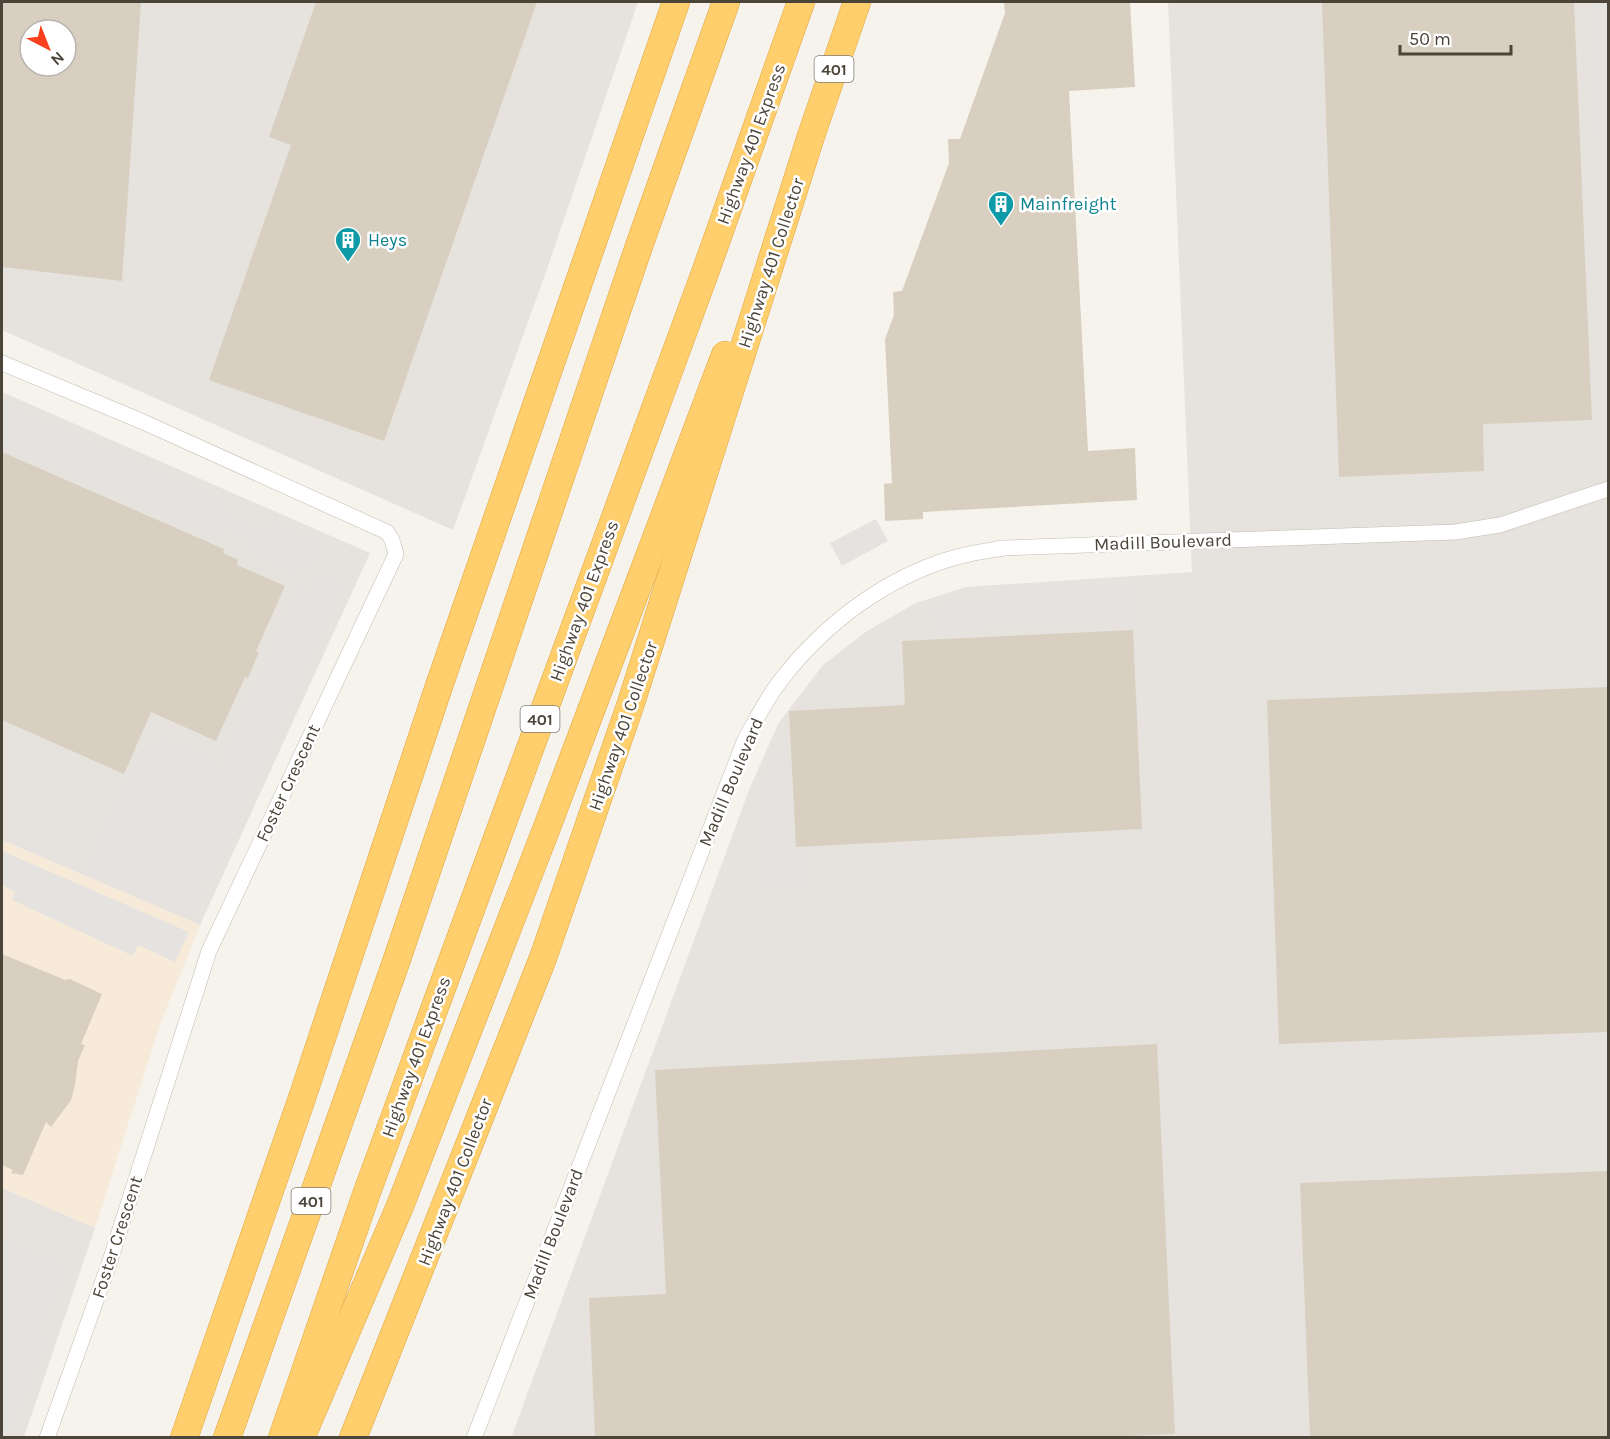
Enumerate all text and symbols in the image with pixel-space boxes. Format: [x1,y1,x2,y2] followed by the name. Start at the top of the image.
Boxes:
[18,18,78,78] north arrow
[1400,18,1511,56] scale bar
[1409,28,1451,50] text: 50 m
[47,48,68,70] text: N
[814,56,854,82] road number: 401
[712,61,790,227] street label: Highway 401 Express
[733,175,809,351] street label: Highway 401 Collector
[986,189,1016,227] building icon: Mainfreight
[1020,193,1117,215] place label: Mainfreight
[333,225,363,263] building icon: Heys
[368,229,407,251] place label: Heys
[545,518,623,684] street label: Highway 401 Express
[1094,529,1232,555] street label: Madill Boulevard
[584,638,662,814] street label: Highway 401 Collector
[520,706,560,732] road number: 401
[694,714,768,850] street label: Madill Boulevard
[251,720,325,845] street label: Foster Crescent
[377,974,455,1140] street label: Highway 401 Express
[413,1095,497,1269] street label: Highway 401 Collector
[518,1166,588,1302] street label: Madill Boulevard
[87,1173,147,1301] street label: Foster Crescent
[292,1188,330,1214] road number: 401

